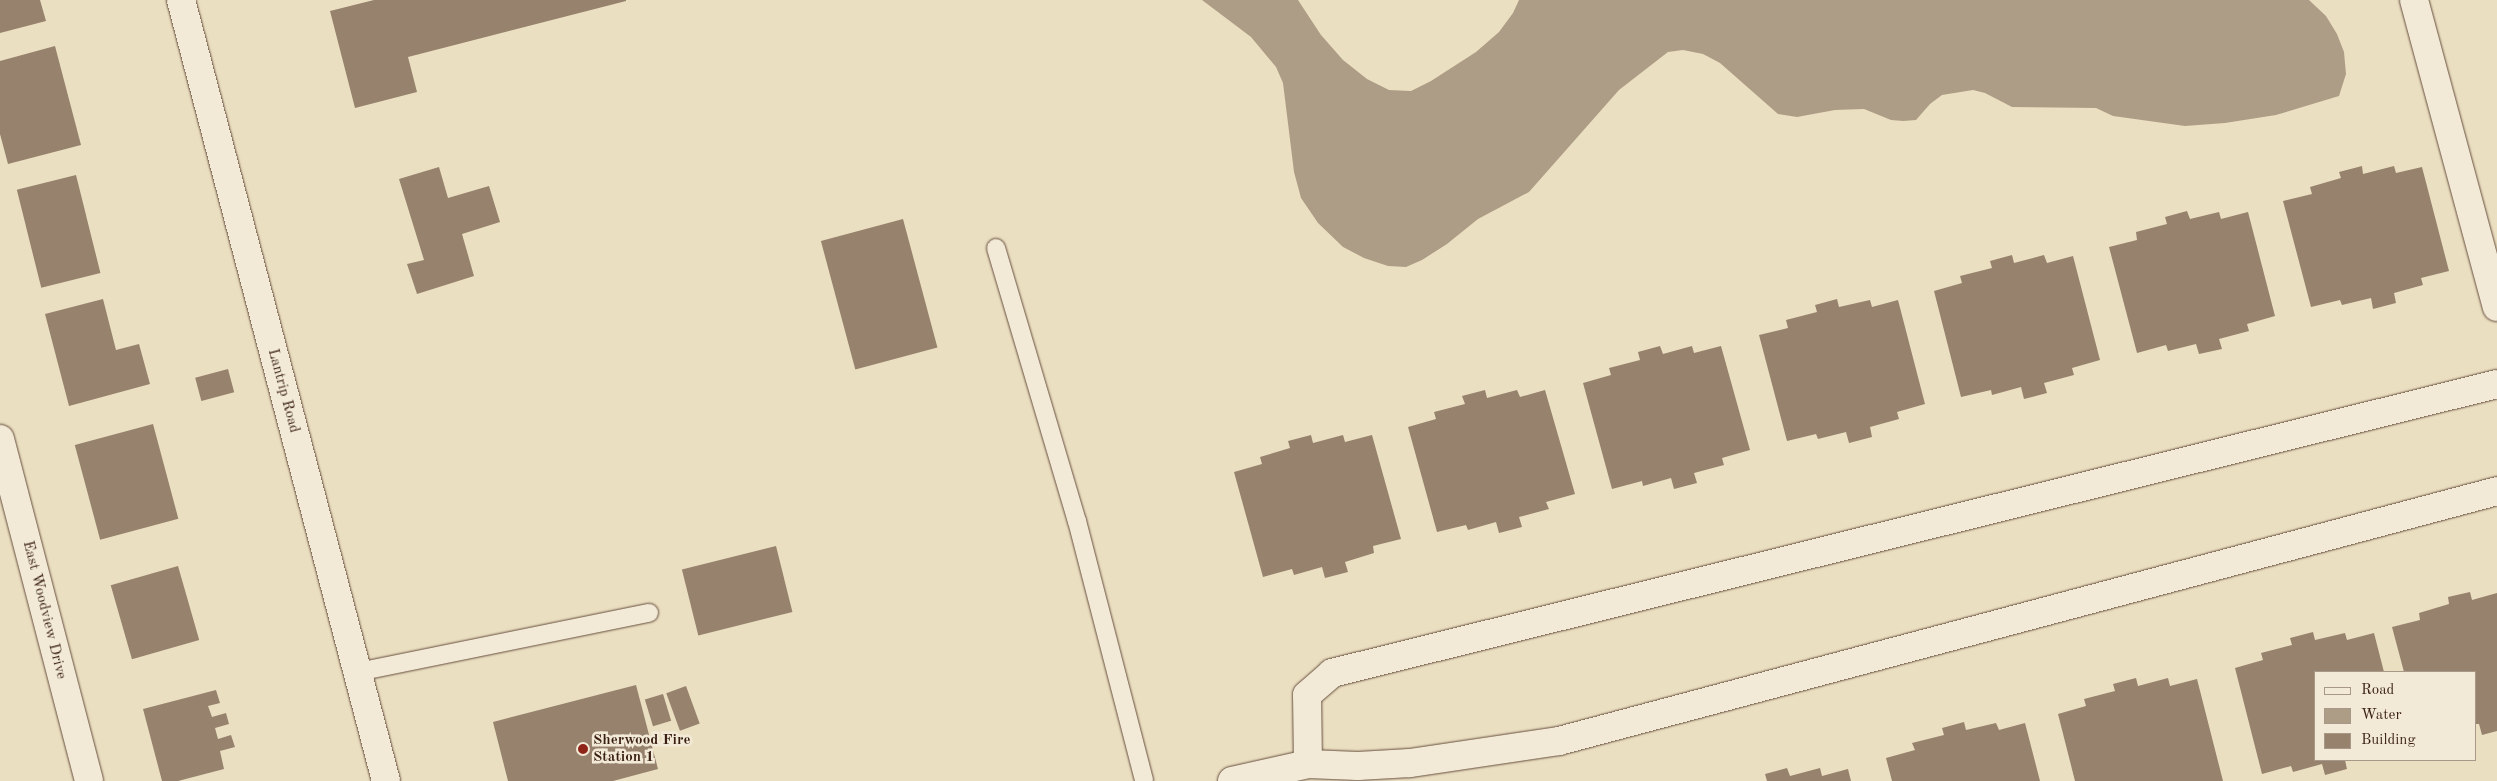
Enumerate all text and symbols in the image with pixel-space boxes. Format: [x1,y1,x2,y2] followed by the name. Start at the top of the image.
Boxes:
[263,347,303,435] street label: Lantrip Road
[18,539,70,681] street label: East Woodview Drive
[2314,671,2477,761] legend
[2361,683,2394,698] text: Road
[2361,708,2402,723] text: Water
[593,731,691,766] place label: Sherwood Fire Station 1
[2361,733,2416,748] text: Building
[577,743,589,755] marker: Sherwood Fire Station 1

